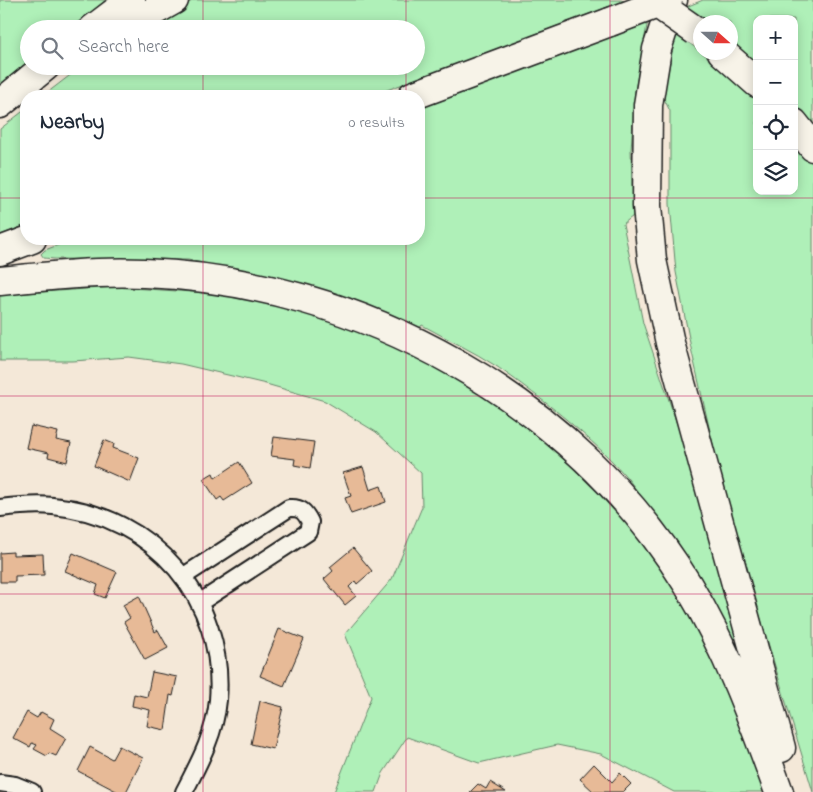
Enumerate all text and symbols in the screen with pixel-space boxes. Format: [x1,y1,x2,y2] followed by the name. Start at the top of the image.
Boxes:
[693,15,738,60] north arrow
[753,15,798,195] map controls
[753,15,798,60] button: +
[20,20,425,75] search box
[38,34,66,62] icon: search
[78,34,169,61] text: Search here
[753,60,798,105] button: −
[753,105,798,150] button: locate
[40,108,104,138] text: Nearby
[349,111,405,135] text: 0 results
[753,150,798,195] button: layers

